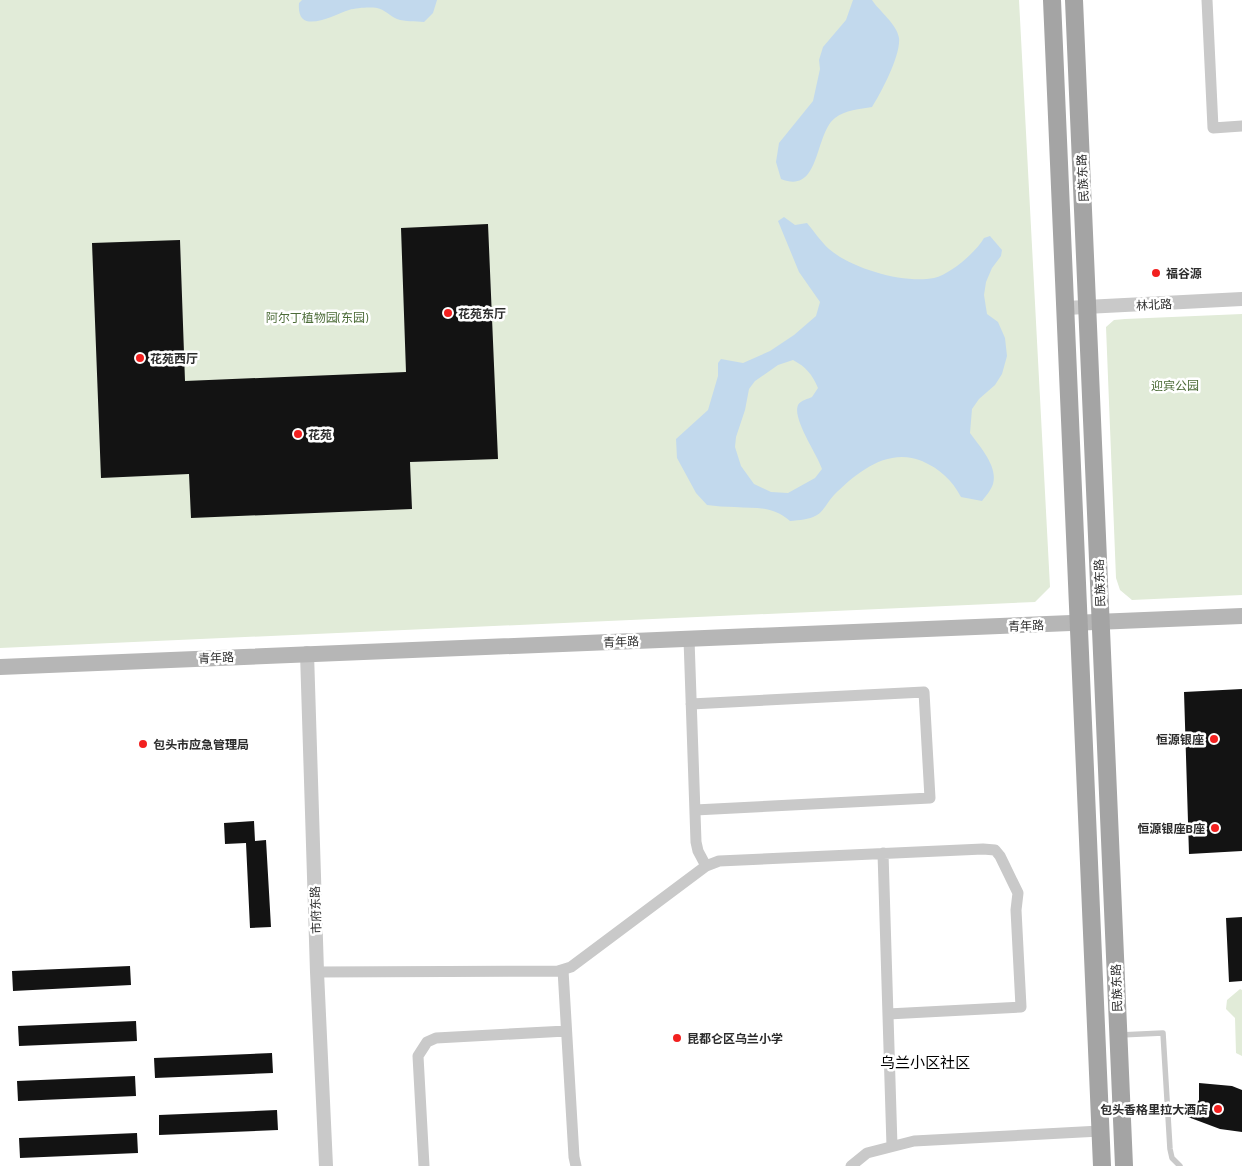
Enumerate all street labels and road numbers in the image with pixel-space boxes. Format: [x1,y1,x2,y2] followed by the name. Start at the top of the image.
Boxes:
[1074,154,1090,202] street label: 民族东路
[1136,296,1172,312] street label: 林北路
[1091,559,1107,607] street label: 民族东路
[1008,617,1044,633] street label: 青年路
[603,633,639,649] street label: 青年路
[198,649,234,665] street label: 青年路
[307,886,323,934] street label: 市府东路
[1108,964,1124,1012] street label: 民族东路

